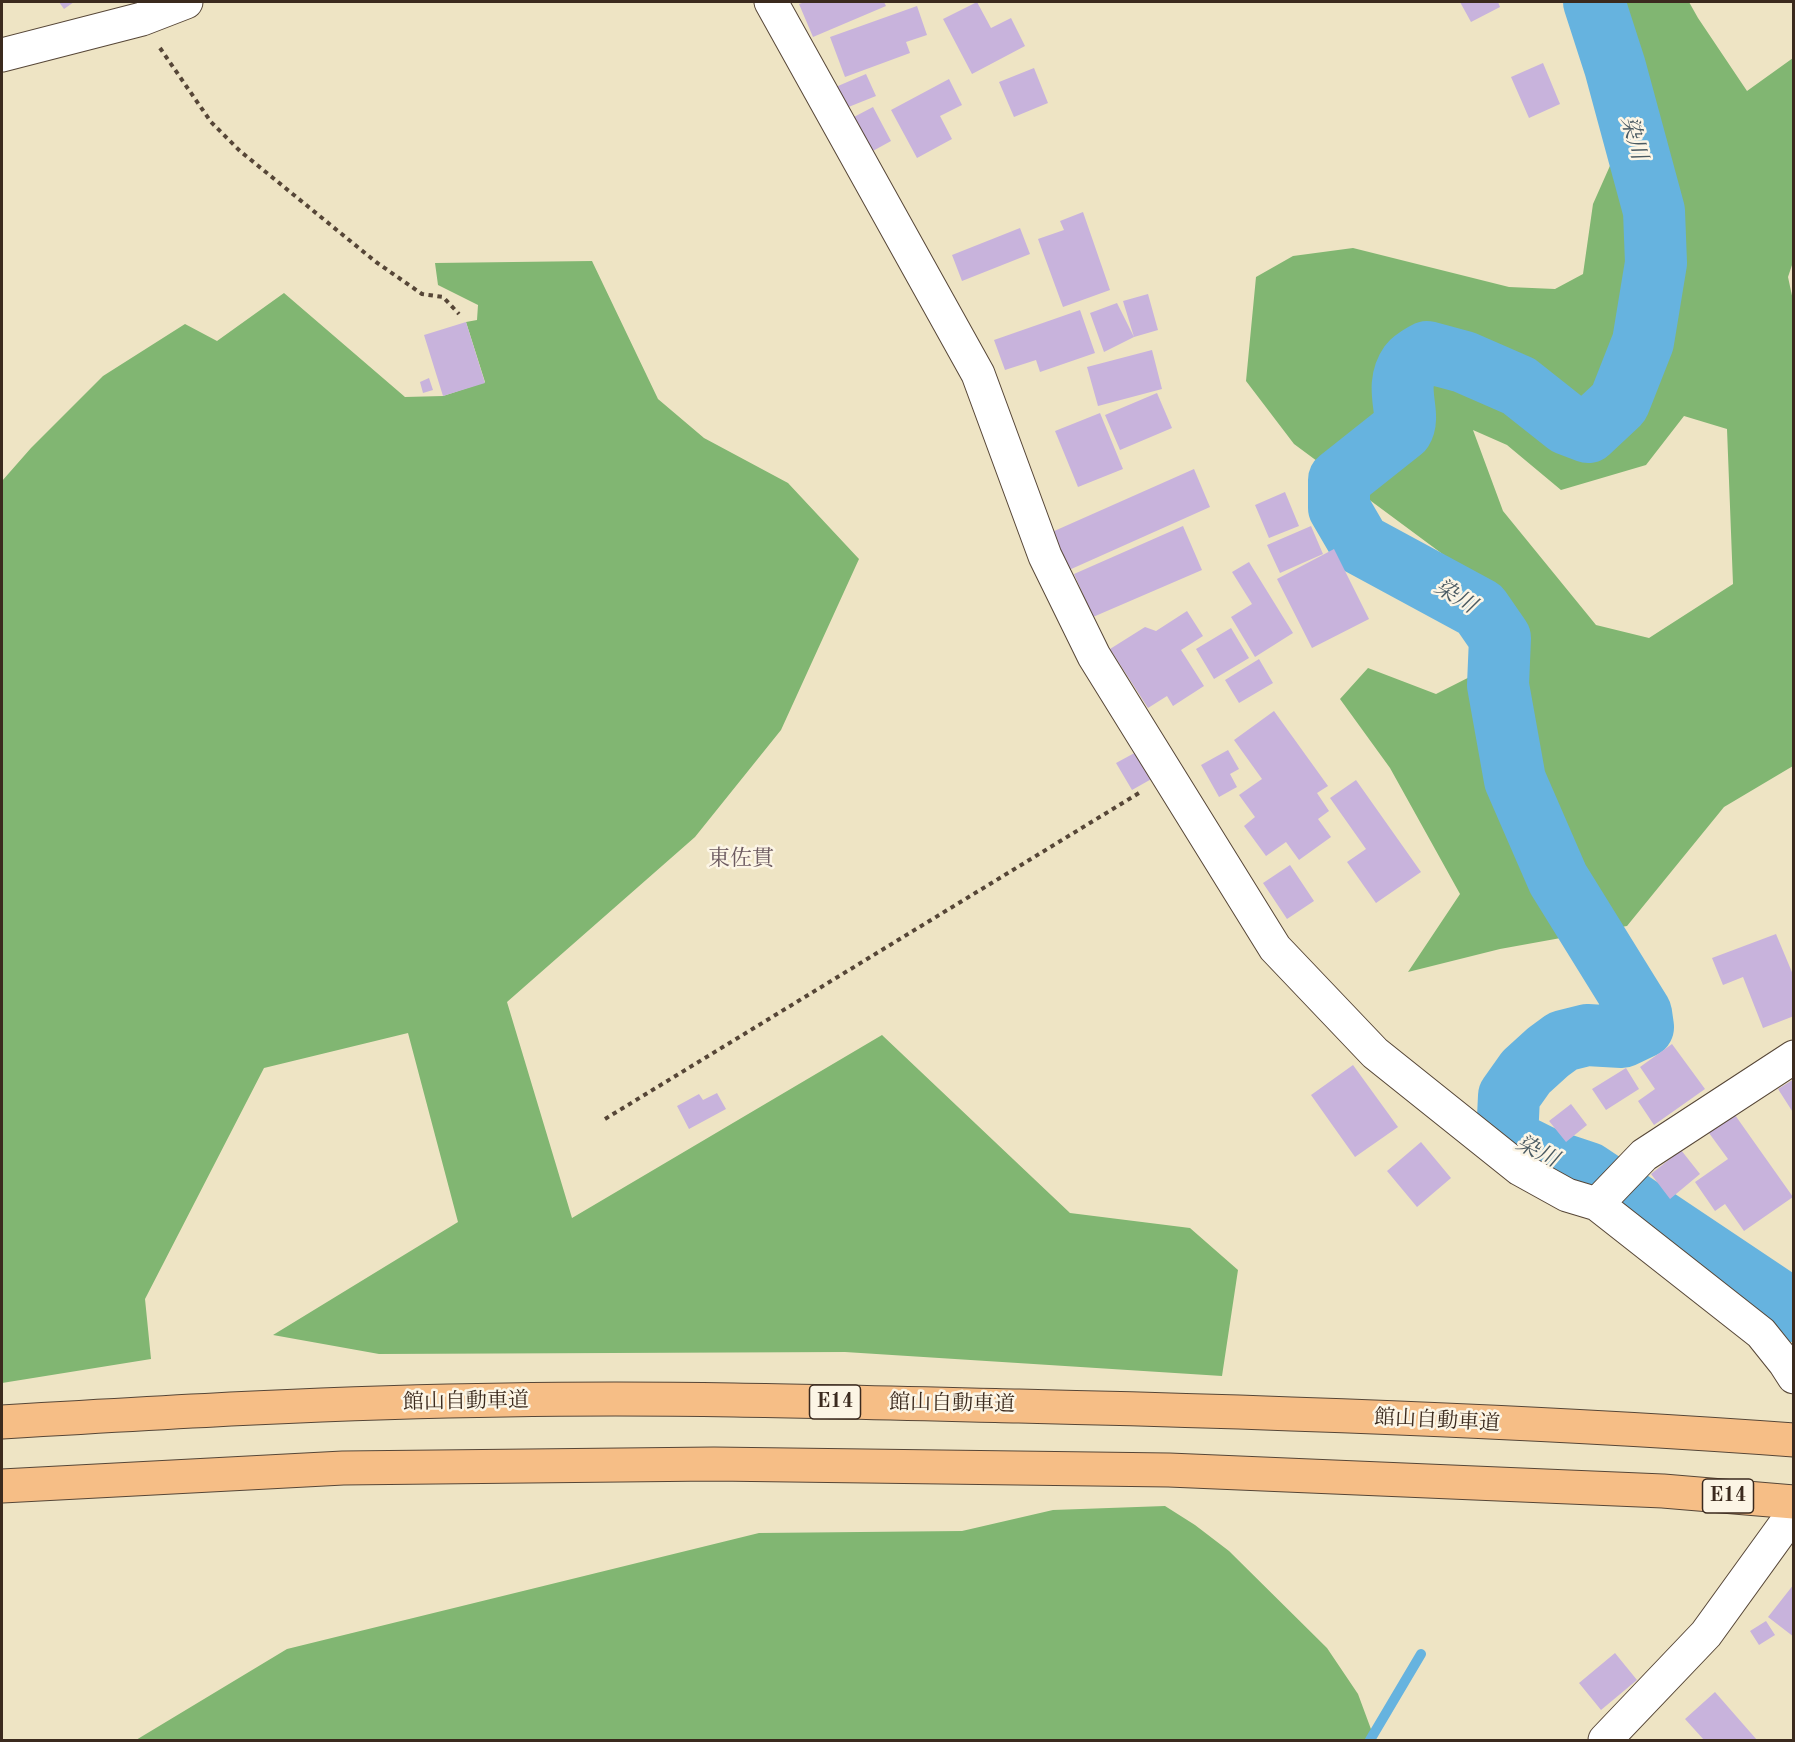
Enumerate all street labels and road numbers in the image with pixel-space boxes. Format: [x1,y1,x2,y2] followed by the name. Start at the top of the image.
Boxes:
[810,1385,860,1419] road number: E14
[403,1388,529,1416] street label: 館山自動車道
[889,1390,1015,1418] street label: 館山自動車道
[1373,1405,1501,1437] street label: 館山自動車道
[1702,1479,1754,1513] road number: E14

